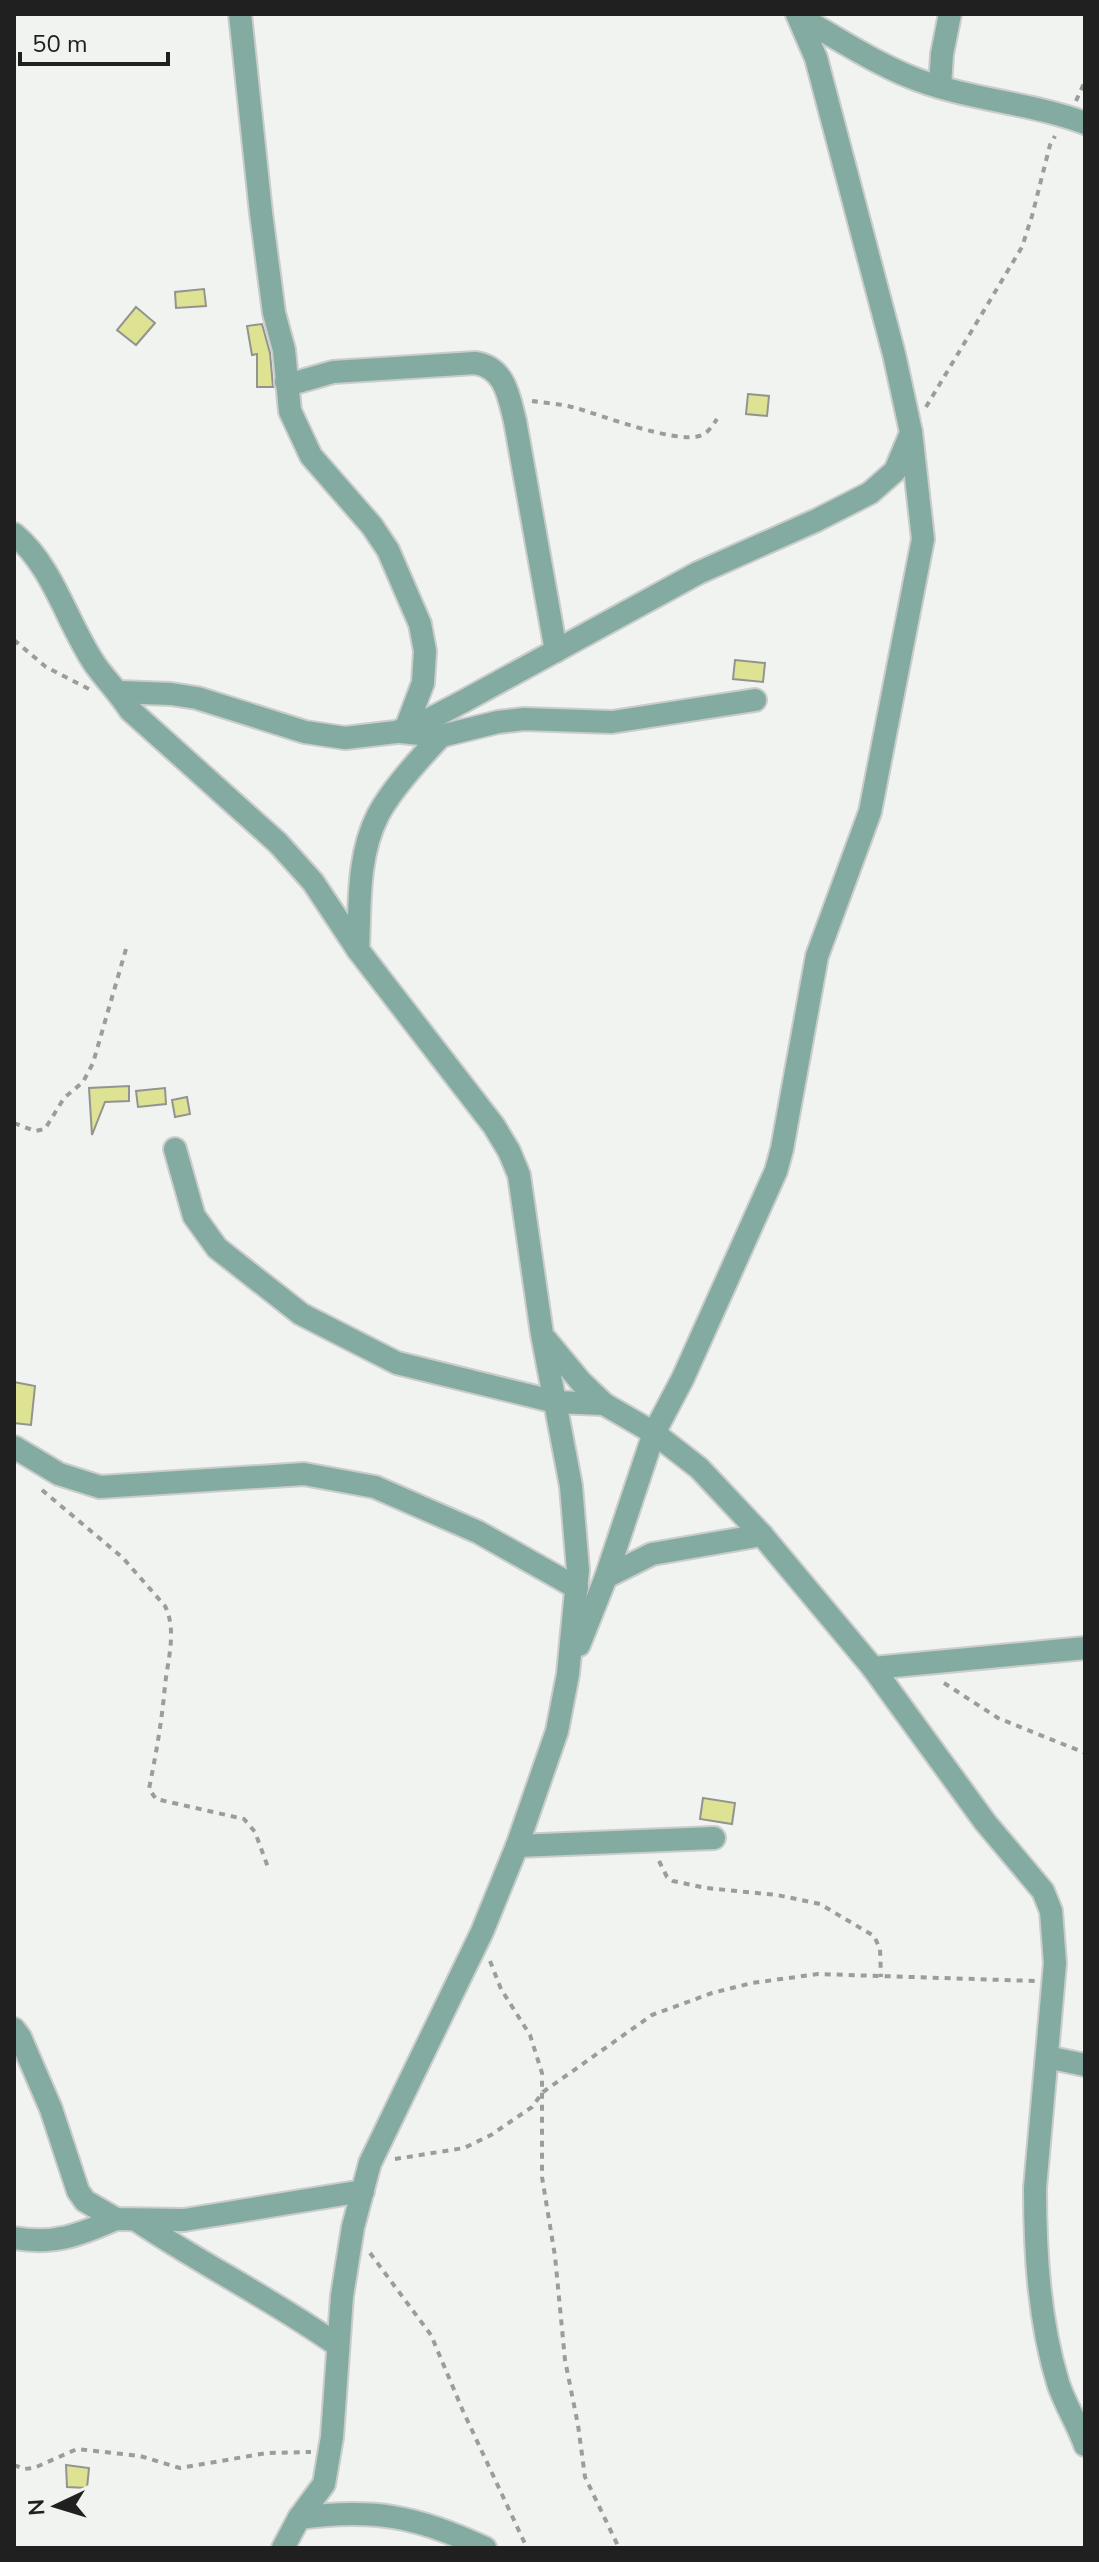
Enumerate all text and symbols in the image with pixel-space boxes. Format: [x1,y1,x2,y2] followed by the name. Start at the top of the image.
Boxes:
[20,16,168,66] scale bar
[32,28,88,60] text: 50 m
[16,2466,96,2546] north arrow
[22,2498,53,2517] text: N

